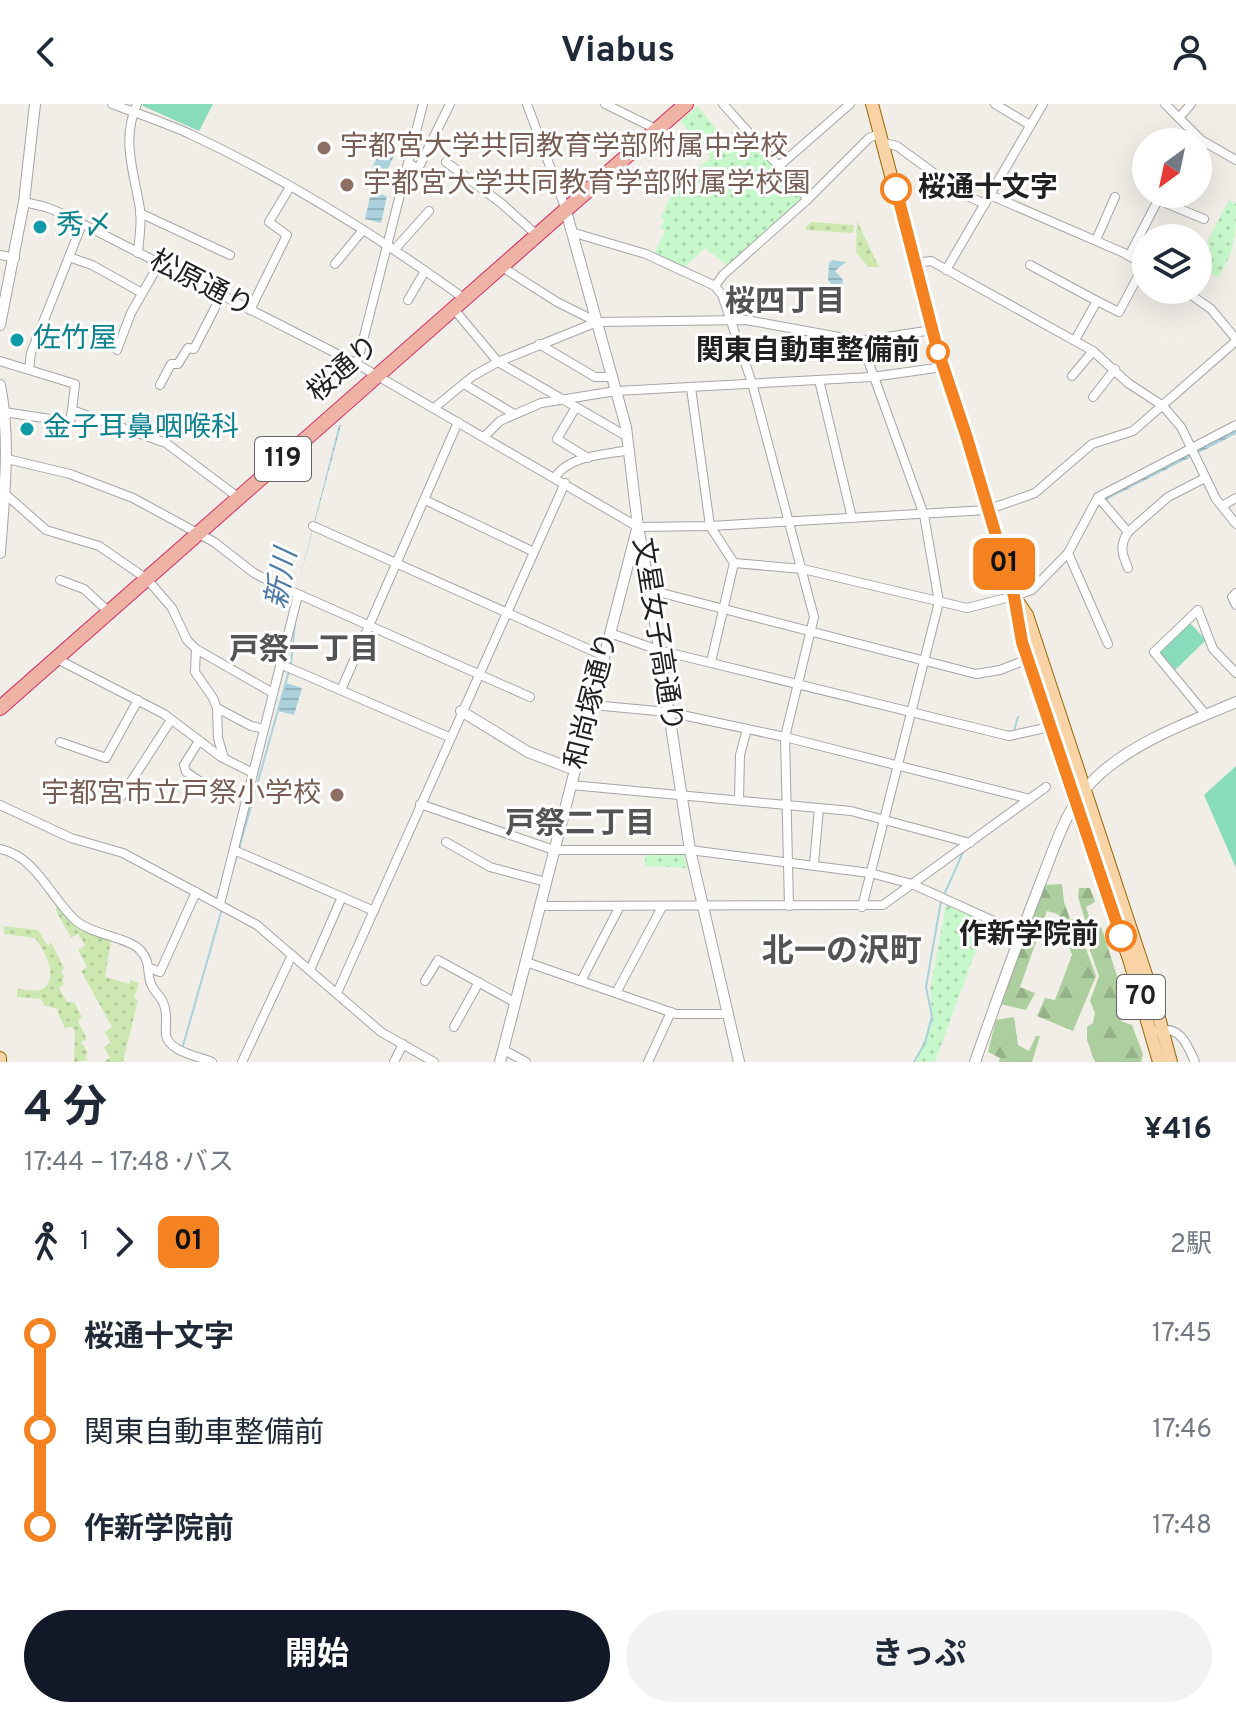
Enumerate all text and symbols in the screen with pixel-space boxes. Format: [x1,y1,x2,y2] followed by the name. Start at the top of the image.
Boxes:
[561,29,675,75] text: Viabus
[24,30,68,74] icon: back
[1168,30,1212,74] icon: person
[1132,128,1212,208] north arrow
[1132,128,1212,304] map controls
[340,130,788,166] place label: 宇都宮大学共同教育学部附属中学校
[315,139,333,157] marker: 宇都宮大学共同教育学部附属中学校
[363,167,811,203] place label: 宇都宮大学共同教育学部附属学校園
[918,171,1058,207] place label: 桜通十文字
[881,174,911,204] marker: 桜通十文字
[338,176,356,194] marker: 宇都宮大学共同教育学部附属学校園
[56,209,112,245] place label: 秀〆
[31,218,49,236] marker: 秀〆
[1132,224,1212,304] button: layers
[143,244,259,326] street label: 松原通り
[725,285,845,322] district label: 桜四丁目
[33,322,117,358] place label: 佐竹屋
[300,329,388,411] street label: 桜通り
[8,331,26,349] marker: 佐竹屋
[696,334,920,370] place label: 関東自動車整備前
[927,341,949,363] marker: 関東自動車整備前
[43,411,239,447] place label: 金子耳鼻咽喉科
[18,420,36,438] marker: 金子耳鼻咽喉科
[255,437,311,481] road number: 119
[623,535,689,735] street label: 文星女子高通り
[968,538,1040,590] line badge: 01
[259,543,307,612] water label: 新川
[989,546,1019,582] text: 01
[559,629,627,773] street label: 和尚塚通り
[229,633,379,670] district label: 戸祭一丁目
[41,777,321,813] place label: 宇都宮市立戸祭小学校
[328,786,346,804] marker: 宇都宮市立戸祭小学校
[505,807,655,844] district label: 戸祭二丁目
[959,918,1099,954] place label: 作新学院前
[1106,921,1136,951] marker: 作新学院前
[762,933,922,973] district label: 北一の沢町
[1117,975,1165,1019] road number: 70
[24,1082,107,1138] text: 4 分
[1144,1112,1212,1149] text: ¥416
[24,1147,234,1180] text: 17:44 – 17:48 · バス
[24,1220,68,1264] icon: walk
[102,1220,146,1264] icon: forward
[174,1224,203,1260] text: 01
[80,1226,90,1259] text: 1
[1170,1229,1212,1262] text: 2駅
[1152,1318,1212,1351] text: 17:45
[84,1320,234,1357] text: 桜通十文字
[1152,1414,1212,1447] text: 17:46
[84,1416,324,1453] text: 関東自動車整備前
[1152,1510,1212,1543] text: 17:48
[84,1512,234,1549] text: 作新学院前
[24,1610,610,1702] button: 開始
[626,1610,1212,1702] button: きっぷ

